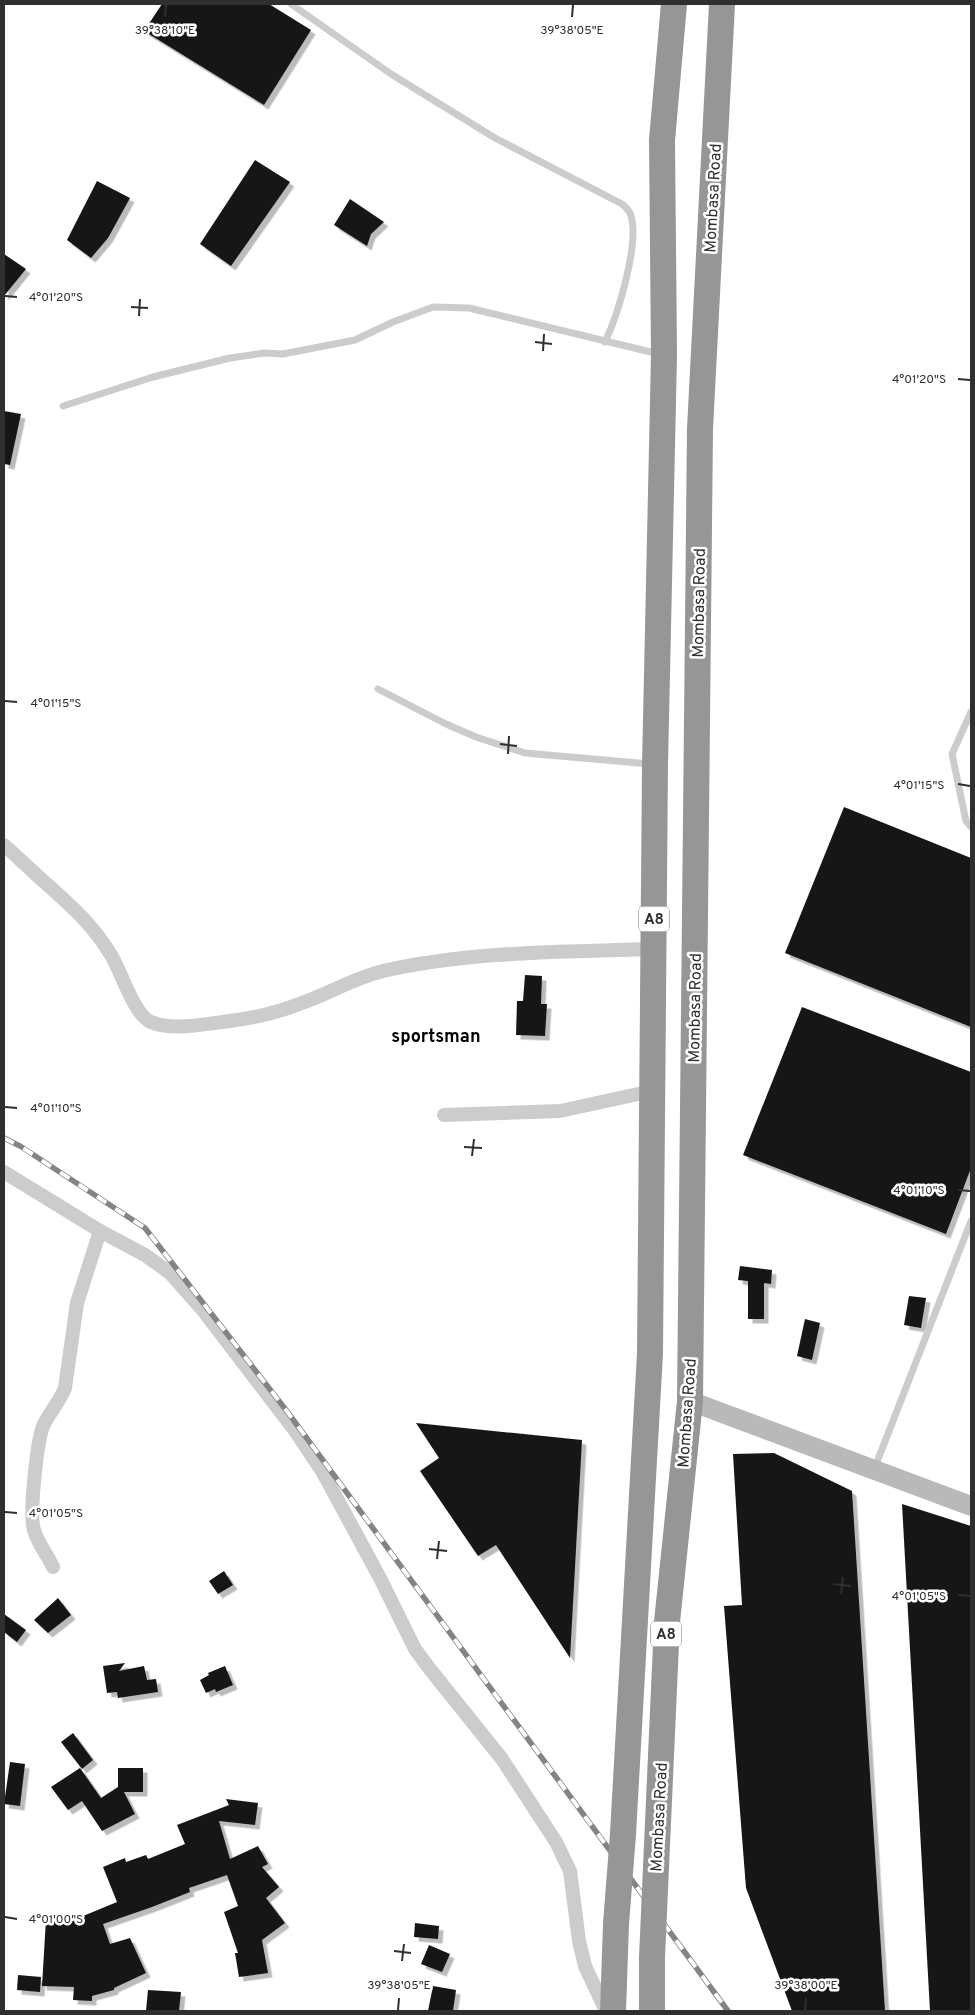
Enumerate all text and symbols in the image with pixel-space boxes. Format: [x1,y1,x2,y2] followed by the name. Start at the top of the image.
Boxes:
[135,23,195,39] text: 39°38'10"E
[540,23,604,39] text: 39°38'05"E
[701,143,727,253] street label: Mombasa Road
[29,290,83,306] text: 4°01'20"S
[892,372,946,388] text: 4°01'20"S
[689,548,711,658] street label: Mombasa Road
[30,696,82,712] text: 4°01'15"S
[893,778,945,794] text: 4°01'15"S
[639,906,669,932] road number: A8
[685,953,707,1063] street label: Mombasa Road
[391,1026,481,1049] district label: sportsman
[30,1101,82,1117] text: 4°01'10"S
[893,1183,945,1199] text: 4°01'10"S
[674,1358,702,1468] street label: Mombasa Road
[29,1506,83,1522] text: 4°01'05"S
[892,1589,946,1605] text: 4°01'05"S
[651,1622,681,1646] road number: A8
[647,1762,673,1872] street label: Mombasa Road
[29,1912,83,1928] text: 4°01'00"S
[367,1978,431,1994] text: 39°38'05"E
[774,1978,838,1994] text: 39°38'00"E

